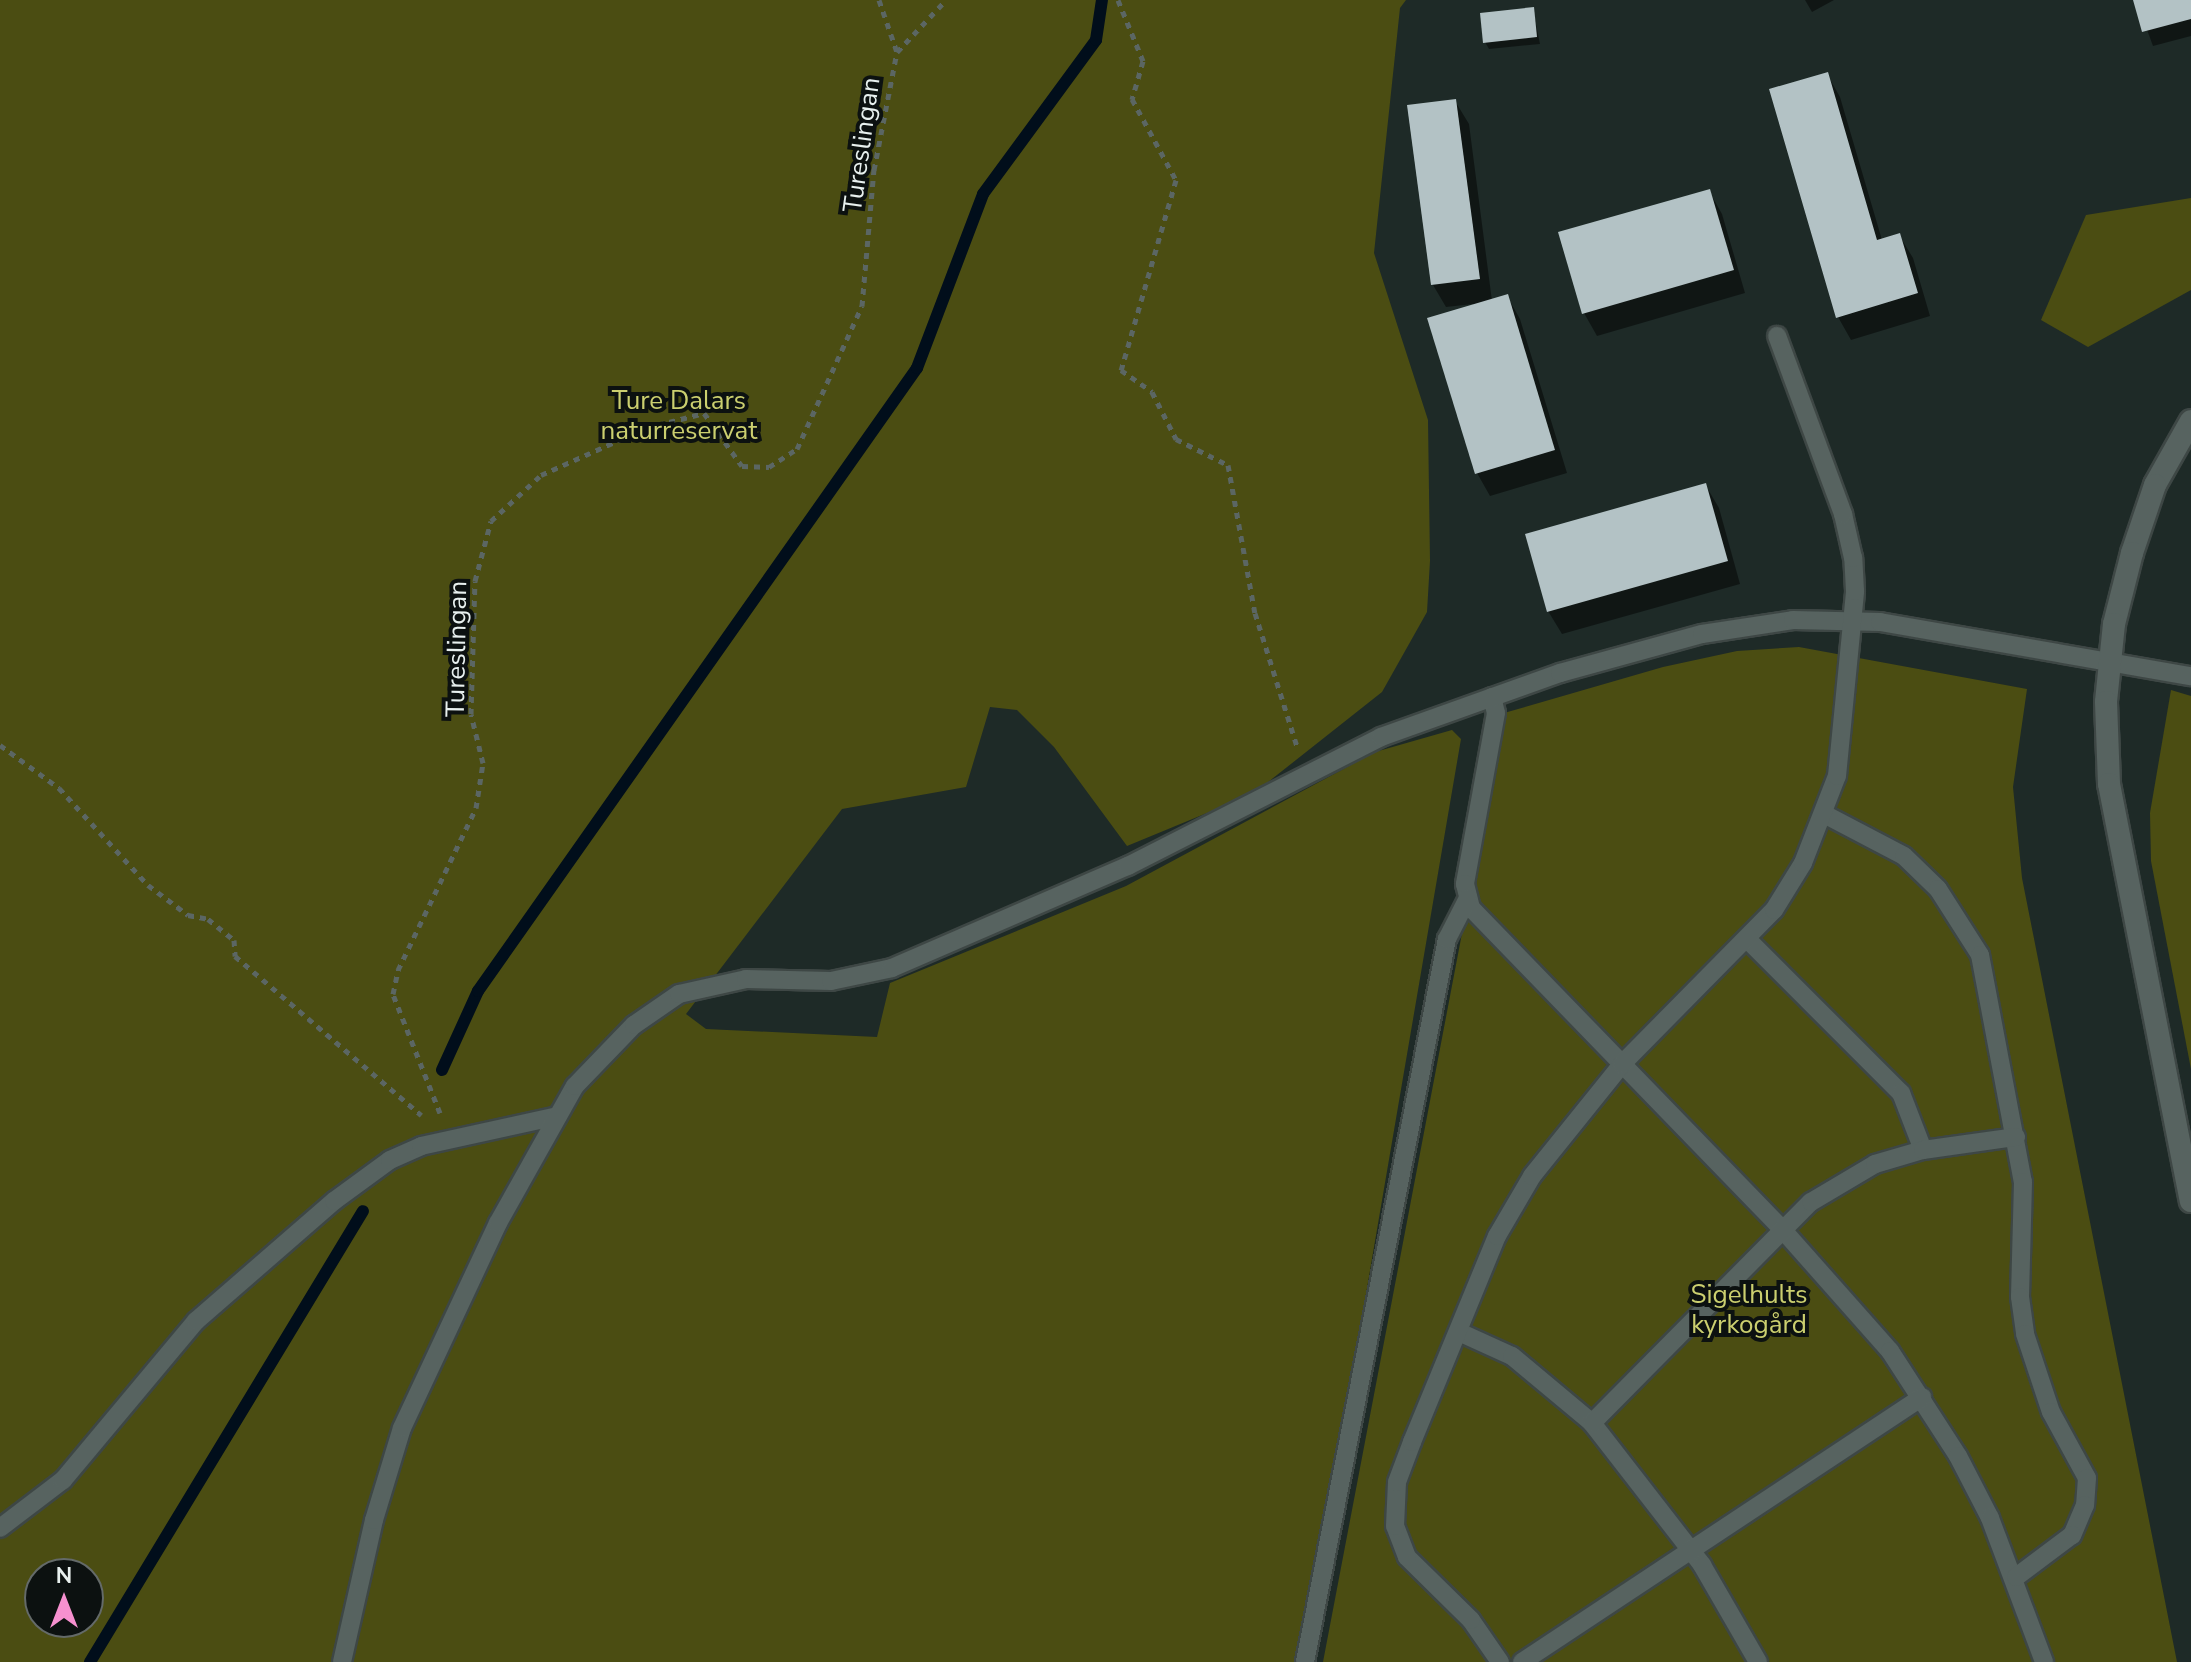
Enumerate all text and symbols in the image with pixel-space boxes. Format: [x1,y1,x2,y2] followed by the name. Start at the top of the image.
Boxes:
[837,75,887,215] street label: Tureslingan
[601,385,757,446] park label: Ture Dalars naturreservat
[440,581,474,717] street label: Tureslingan
[1690,1279,1808,1340] park label: Sigelhults kyrkogård
[24,1558,104,1638] north arrow
[56,1561,72,1591] text: N

